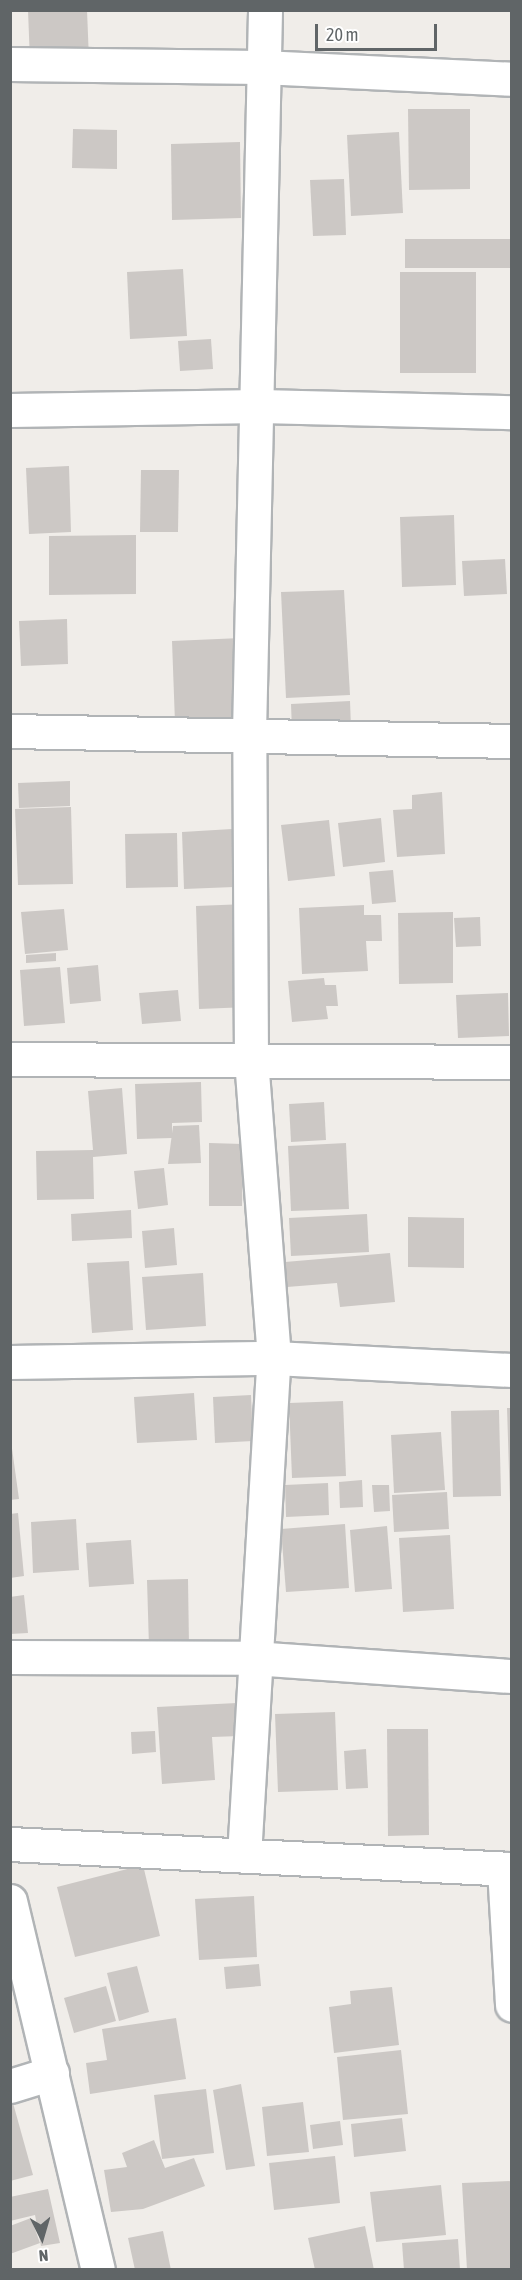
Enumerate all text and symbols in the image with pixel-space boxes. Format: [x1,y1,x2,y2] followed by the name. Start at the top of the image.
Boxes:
[318,12,440,50] scale bar
[326,24,358,45] text: 20 m
[12,2208,72,2268] north arrow
[38,2247,49,2265] text: N

